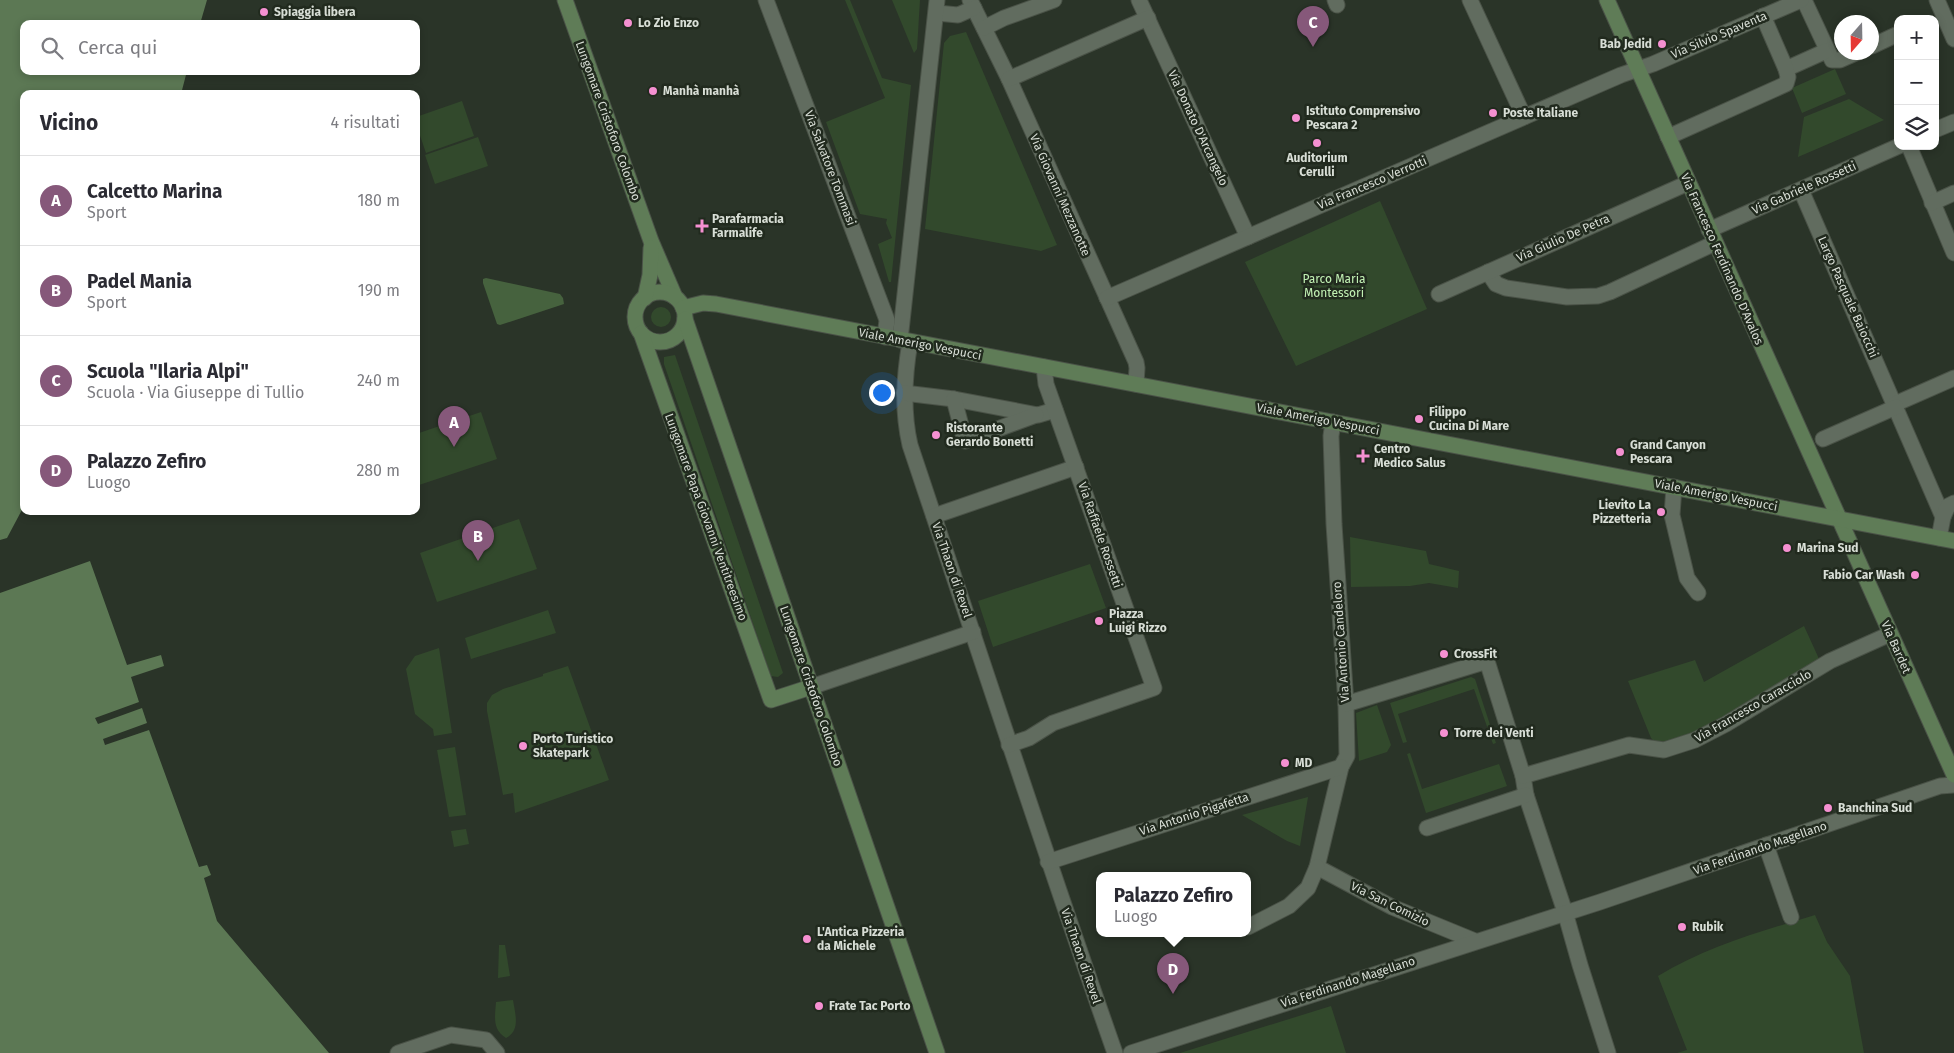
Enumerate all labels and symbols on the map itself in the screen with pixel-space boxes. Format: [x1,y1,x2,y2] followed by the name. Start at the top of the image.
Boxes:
[274,5,356,19] place label: Spiaggia libera
[258,6,270,18] marker: Spiaggia libera
[1297,6,1329,47] pin: C
[1669,8,1769,62] street label: Via Silvio Spaventa
[1834,15,1879,60] north arrow
[638,16,699,30] place label: Lo Zio Enzo
[622,17,634,29] marker: Lo Zio Enzo
[1600,37,1652,51] place label: Bab Jedid
[1656,38,1668,50] marker: Bab Jedid
[573,39,643,203] street label: Lungomare Cristoforo Colombo
[1165,68,1231,188] street label: Via Donato D'Arcangelo
[663,84,740,98] place label: Manhà manhà
[647,85,659,97] marker: Manhà manhà
[1306,104,1420,132] place label: Istituto Comprensivo Pescara 2
[1503,106,1578,120] place label: Poste Italiane
[1487,107,1499,119] marker: Poste Italiane
[802,109,858,227] street label: Via Salvatore Tommasi
[1290,112,1302,124] marker: Istituto Comprensivo Pescara 2
[1027,132,1093,258] street label: Via Giovanni Mezzanotte
[1311,137,1323,149] marker: Auditorium Cerulli
[1285,151,1348,179] place label: Auditorium Cerulli
[1315,154,1429,212] street label: Via Francesco Verrotti
[1750,159,1858,217] street label: Via Gabriele Rossetti
[1678,171,1766,347] street label: Via Francesco Ferdinando D'Avalos
[1514,211,1612,265] street label: Via Giulio De Petra
[712,212,784,240] place label: Parafarmacia Farmalife
[696,220,708,232] marker: Parafarmacia Farmalife
[1815,234,1881,360] street label: Largo Pasquale Baiocchi
[1302,272,1366,300] park label: Parco Maria Montessori
[857,325,983,363] street label: Viale Amerigo Vespucci
[869,380,895,406] your location
[1255,400,1381,438] street label: Viale Amerigo Vespucci
[1429,405,1510,433] place label: Filippo Cucina Di Mare
[438,406,470,447] pin: A
[662,411,750,623] street label: Lungomare Papa Giovanni Ventitreesimo
[1413,413,1425,425] marker: Filippo Cucina Di Mare
[946,421,1033,449] place label: Ristorante Gerardo Bonetti
[930,429,942,441] marker: Ristorante Gerardo Bonetti
[1630,438,1706,466] place label: Grand Canyon Pescara
[1374,442,1446,470] place label: Centro Medico Salus
[1614,446,1626,458] marker: Grand Canyon Pescara
[1356,449,1370,463] marker: Centro Medico Salus
[1653,476,1779,514] street label: Viale Amerigo Vespucci
[1075,480,1125,590] street label: Via Raffaele Rossetti
[1592,498,1651,526] place label: Lievito La Pizzetteria
[1655,506,1667,518] marker: Lievito La Pizzetteria
[462,520,494,561] pin: B
[929,520,975,620] street label: Via Thaon di Revel
[1797,541,1858,555] place label: Marina Sud
[1781,542,1793,554] marker: Marina Sud
[1823,568,1905,582] place label: Fabio Car Wash
[1909,569,1921,581] marker: Fabio Car Wash
[1330,581,1352,703] street label: Via Antonio Candeloro
[777,604,845,768] street label: Lungomare Cristoforo Colombo
[1109,607,1167,635] place label: Piazza Luigi Rizzo
[1093,615,1105,627] marker: Piazza Luigi Rizzo
[1878,619,1914,676] street label: Via Bardet
[1454,647,1498,661] place label: CrossFit
[1438,648,1450,660] marker: CrossFit
[1692,667,1814,745] street label: Via Francesco Caracciolo
[1454,726,1534,740] place label: Torre dei Venti
[1438,727,1450,739] marker: Torre dei Venti
[533,732,613,760] place label: Porto Turistico Skatepark
[517,740,529,752] marker: Porto Turistico Skatepark
[1295,756,1312,770] place label: MD
[1279,757,1291,769] marker: MD
[1138,790,1250,838] street label: Via Antonio Pigafetta
[1838,801,1912,815] place label: Banchina Sud
[1822,802,1834,814] marker: Banchina Sud
[1691,819,1829,877] street label: Via Ferdinando Magellano
[1348,879,1432,929] street label: Via San Comizio
[1058,906,1104,1006] street label: Via Thaon di Revel
[1692,920,1724,934] place label: Rubik
[1676,921,1688,933] marker: Rubik
[817,925,905,953] place label: L'Antica Pizzeria da Michele
[801,933,813,945] marker: L'Antica Pizzeria da Michele
[1157,953,1189,994] pin: D
[1279,954,1417,1010] street label: Via Ferdinando Magellano
[829,999,910,1013] place label: Frate Tac Porto
[813,1000,825,1012] marker: Frate Tac Porto

